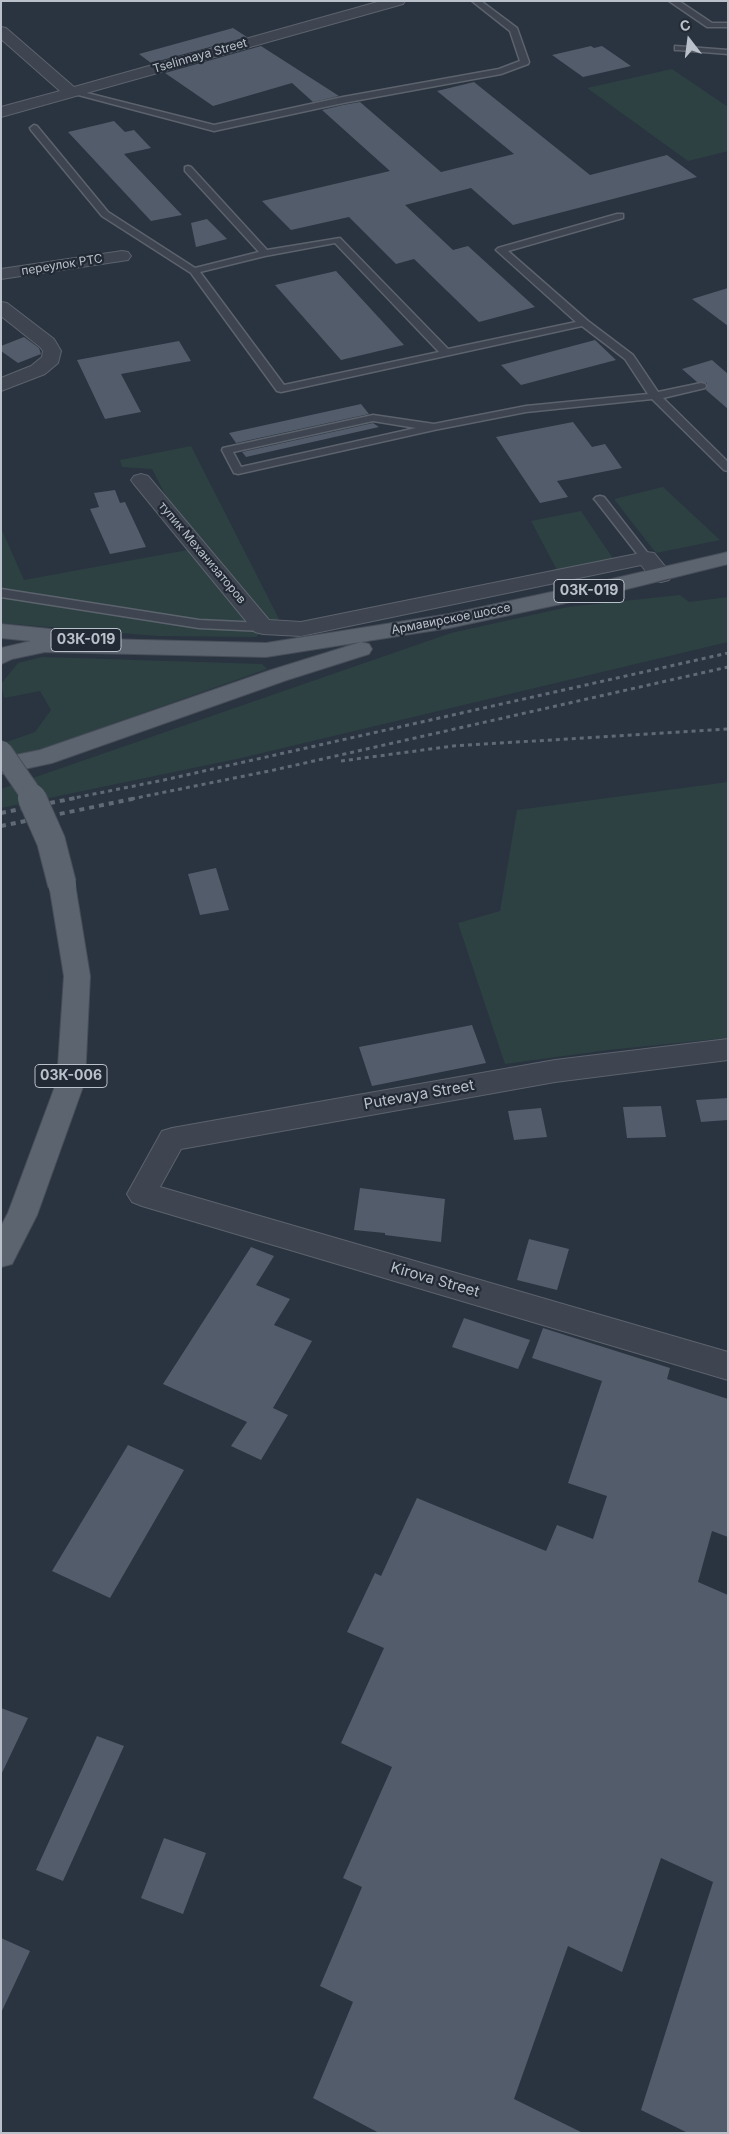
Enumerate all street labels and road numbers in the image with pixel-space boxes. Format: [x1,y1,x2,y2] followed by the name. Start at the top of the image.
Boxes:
[151,36,249,76] street label: Tselinnaya Street
[20,251,104,279] street label: переулок РТС
[155,499,249,607] street label: тупик Механизаторов
[554,580,624,602] road number: 03К-019
[390,600,512,638] street label: Армавирское шоссе
[51,628,121,652] road number: 03К-019
[35,1064,107,1088] road number: 03К-006
[363,1076,475,1114] street label: Putevaya Street
[389,1259,481,1301] street label: Kirova Street

